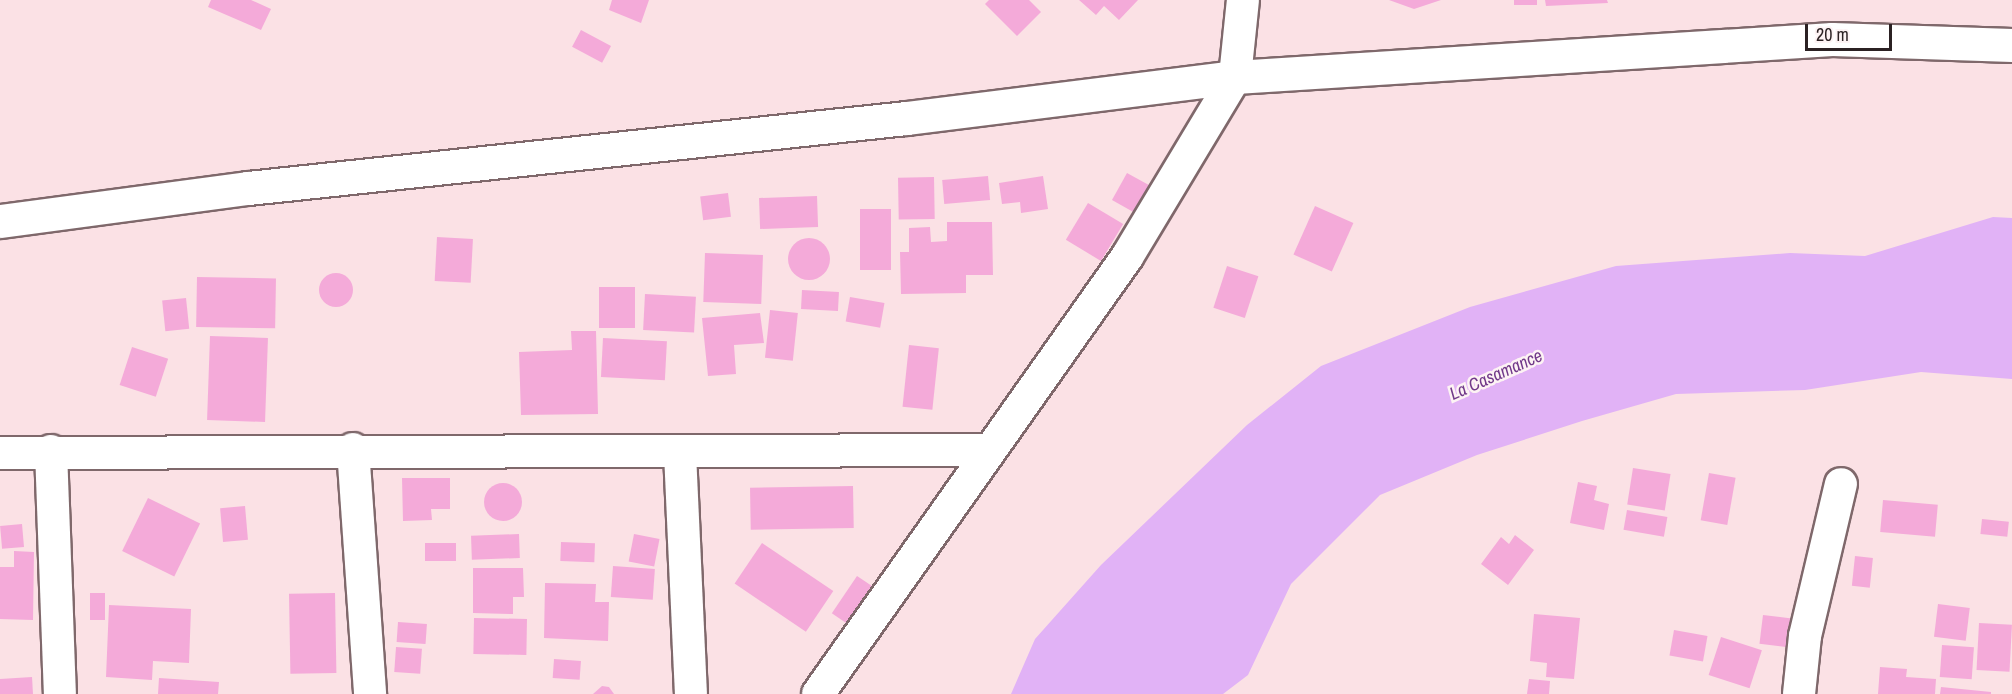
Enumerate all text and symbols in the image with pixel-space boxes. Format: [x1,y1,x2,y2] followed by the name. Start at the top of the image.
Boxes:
[1808,12,1895,50] scale bar
[1816,22,1849,47] text: 20 m
[1446,345,1546,405] water label: La Casamance

